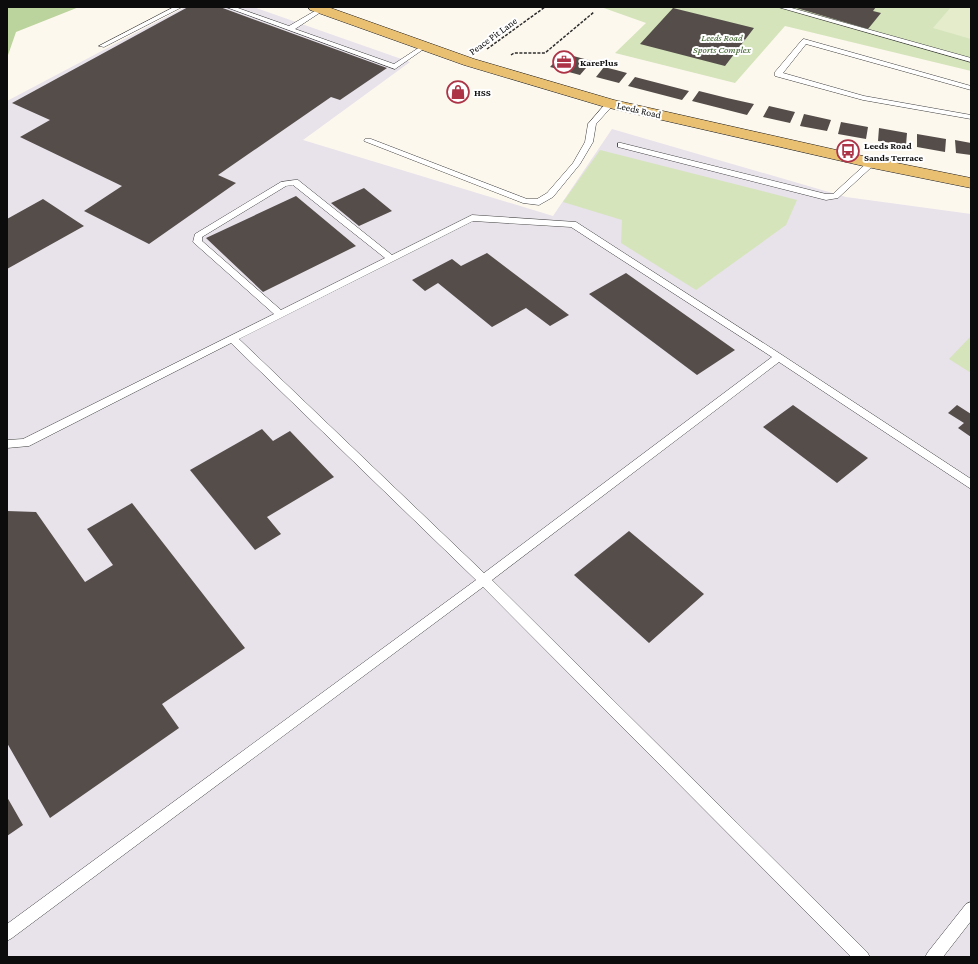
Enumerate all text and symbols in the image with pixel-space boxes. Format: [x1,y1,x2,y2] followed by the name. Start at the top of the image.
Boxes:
[467,15,520,57] street label: Peace Pit Lane
[693,32,752,55] park label: Leeds Road Sports Complex
[551,49,577,75] office icon: KarePlus
[580,57,618,68] place label: KarePlus
[445,79,471,105] shop icon: HSS
[474,87,491,98] place label: HSS
[616,100,663,121] street label: Leeds Road
[835,138,861,164] bus stop icon: Leeds Road Sands Terrace
[864,140,923,163] place label: Leeds Road Sands Terrace

